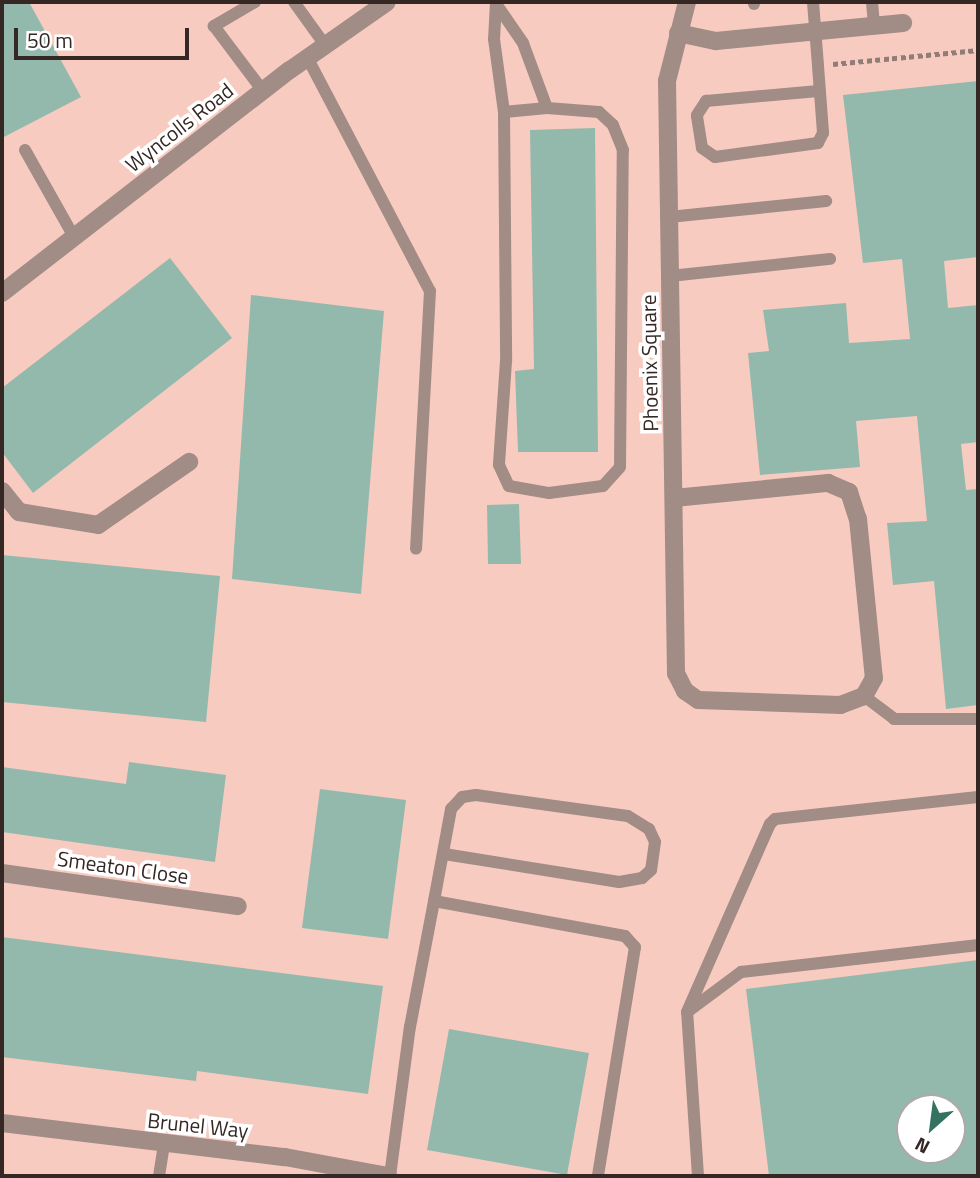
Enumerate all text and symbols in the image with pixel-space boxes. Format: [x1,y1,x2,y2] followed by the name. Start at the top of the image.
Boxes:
[18,14,192,58] scale bar
[27,24,73,56] text: 50 m
[120,77,238,177] street label: Wyncolls Road
[635,294,663,432] street label: Phoenix Square
[56,845,190,889] street label: Smeaton Close
[896,1094,966,1164] north arrow
[146,1107,250,1143] street label: Brunel Way
[909,1130,934,1162] text: N

